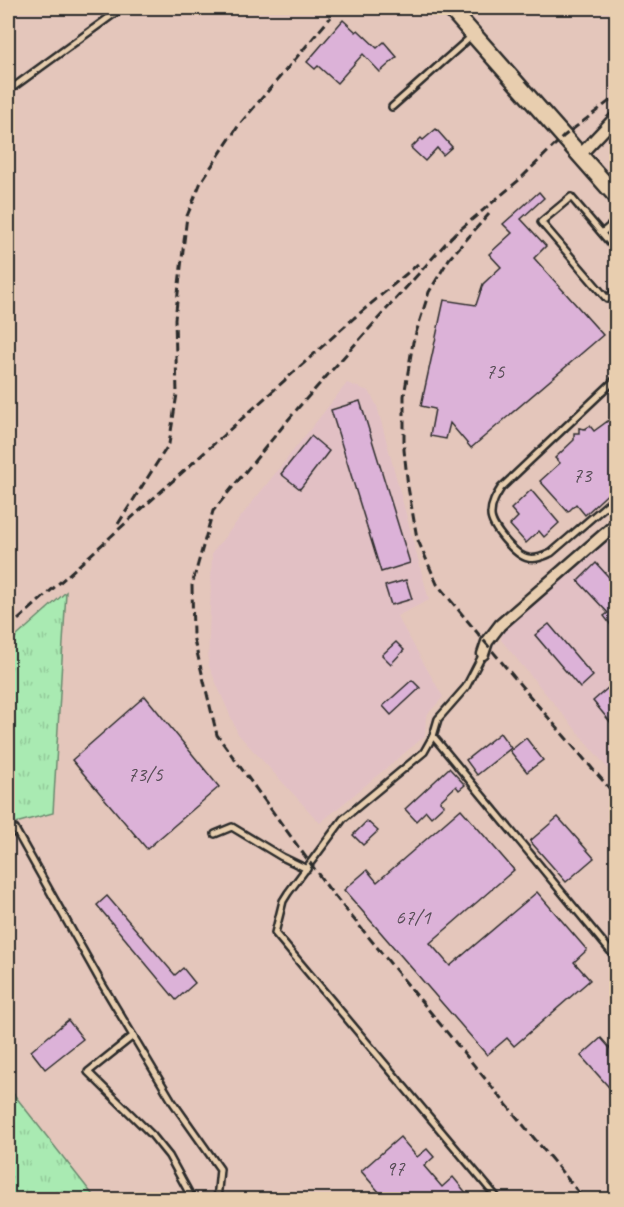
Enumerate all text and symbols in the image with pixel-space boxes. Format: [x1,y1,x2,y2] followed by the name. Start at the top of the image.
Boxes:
[486,358,506,384] house number: 75
[573,462,593,488] house number: 73
[127,761,164,787] house number: 73/5
[395,904,432,930] house number: 67/1
[386,1155,406,1181] house number: 97

